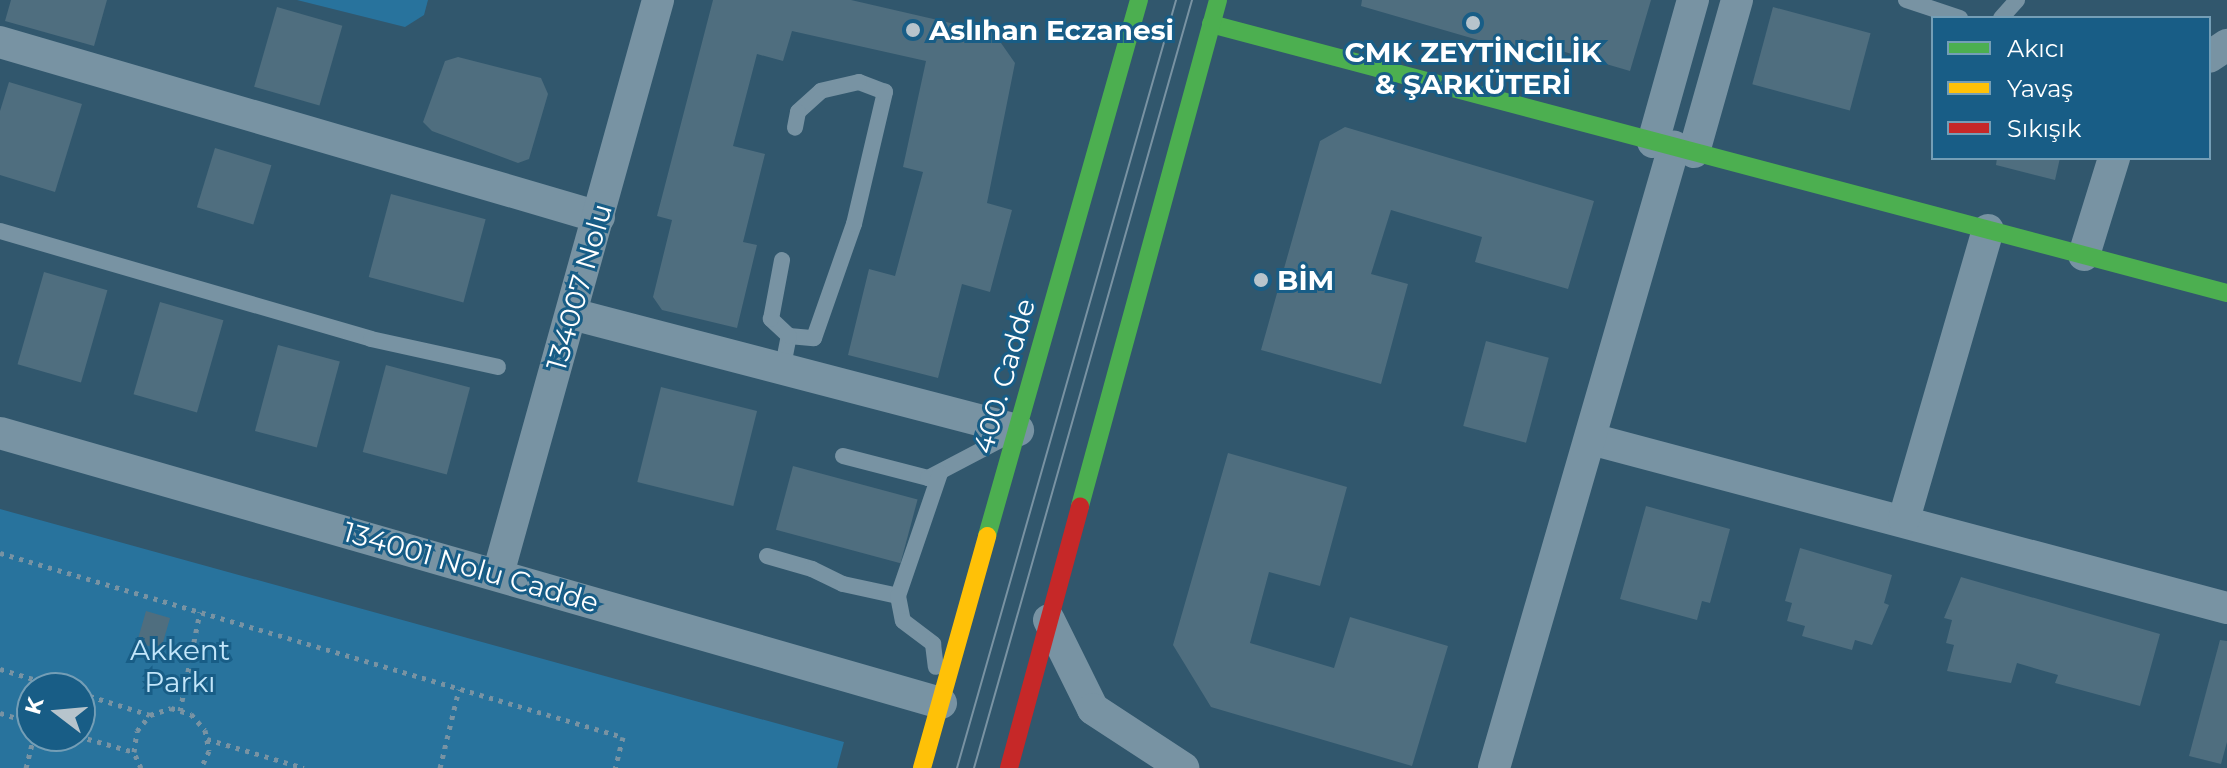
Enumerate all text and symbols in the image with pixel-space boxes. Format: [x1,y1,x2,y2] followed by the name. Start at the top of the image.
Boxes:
[929,13,1174,47] place label: Aslıhan Eczanesi
[1464,14,1482,32] marker: CMK ZEYTİNCİLİK & ŞARKÜTERİ
[1931,16,2211,160] legend
[904,21,922,39] marker: Aslıhan Eczanesi
[2007,34,2065,63] text: Akıcı
[1345,35,1601,101] place label: CMK ZEYTİNCİLİK & ŞARKÜTERİ
[2007,74,2073,103] text: Yavaş
[2007,114,2081,143] text: Sıkışık
[539,200,619,374] street label: 134007 Nolu
[1277,263,1334,297] place label: BİM
[1252,271,1270,289] marker: BİM
[966,295,1042,457] street label: 400. Cadde
[340,514,602,620] street label: 134001 Nolu Cadde
[130,633,230,699] park label: Akkent Parkı
[16,672,96,752] north arrow
[19,694,50,717] text: K

